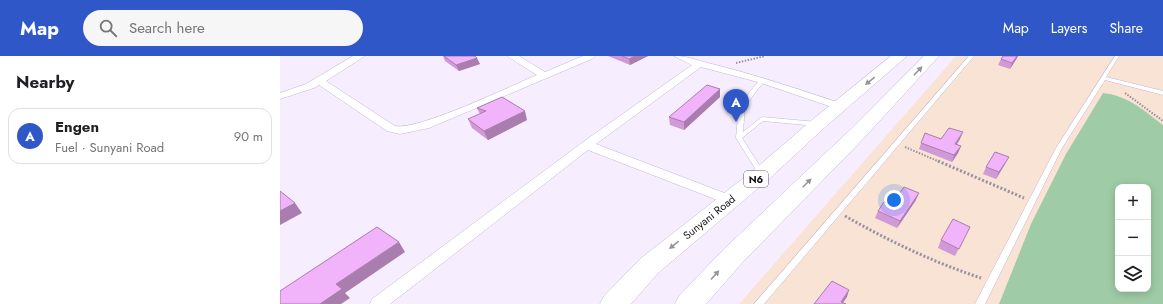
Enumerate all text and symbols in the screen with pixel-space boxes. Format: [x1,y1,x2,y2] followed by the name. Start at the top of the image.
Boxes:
[83,10,363,46] search box
[20,15,59,42] text: Map
[97,17,119,39] icon: search
[129,17,205,39] text: Search here
[1003,18,1029,38] text: Map
[1051,18,1087,38] text: Layers
[1109,18,1143,38] text: Share
[913,65,922,76] one-way arrow
[16,70,74,94] text: Nearby
[865,76,876,85] one-way arrow
[723,89,749,122] pin: A
[55,116,99,138] text: Engen
[25,127,35,146] text: A
[234,127,263,146] text: 90 m
[55,138,164,157] text: Fuel · Sunyani Road
[744,171,768,187] road number: N6
[802,178,812,188] one-way arrow
[1115,184,1151,292] map controls
[1115,184,1151,220] button: +
[884,190,904,210] your location
[679,191,739,243] street label: Sunyani Road
[1115,220,1151,256] button: −
[669,241,680,250] one-way arrow
[1115,256,1151,292] button: layers
[710,270,720,280] one-way arrow

